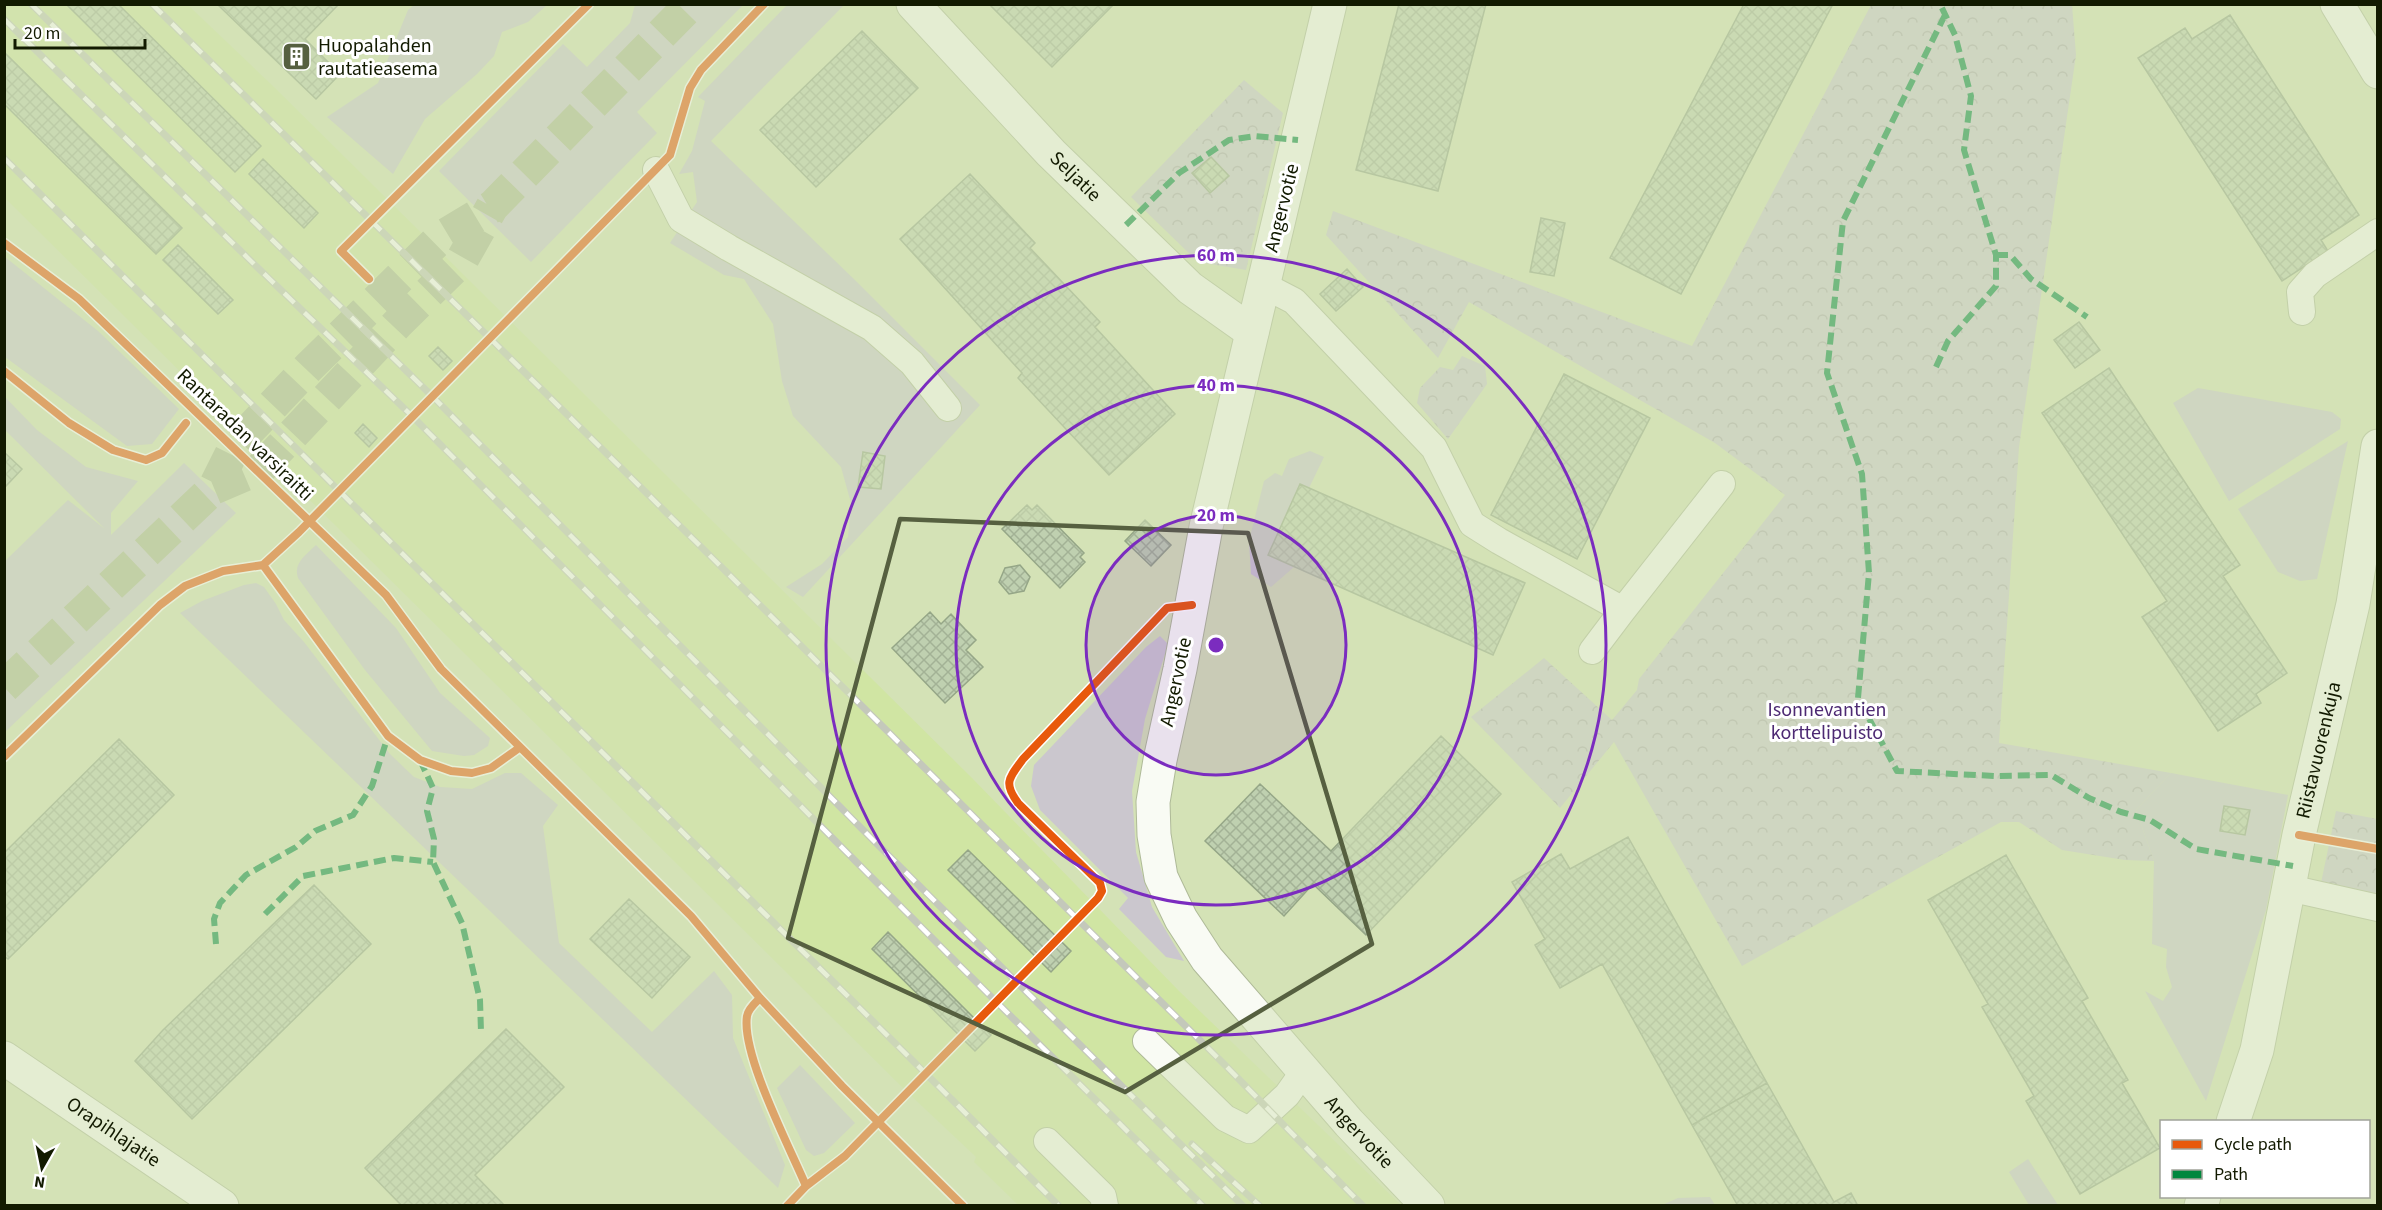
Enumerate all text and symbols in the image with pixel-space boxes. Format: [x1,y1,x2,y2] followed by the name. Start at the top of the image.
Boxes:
[15,12,146,50] scale bar
[24,21,60,46] text: 20 m
[318,32,438,83] place label: Huopalahden rautatieasema
[281,41,313,73] building icon: Huopalahden rautatieasema
[1043,145,1107,208] street label: Seljatie
[1257,161,1307,255] street label: Angervotie
[1197,243,1235,268] text: 60 m
[170,362,320,508] street label: Rantaradan varsiraitti
[1197,373,1235,398] text: 40 m
[1197,503,1235,528] text: 20 m
[1153,635,1199,729] street label: Angervotie
[1206,635,1226,655] centre of rings
[2289,679,2348,822] street label: Riistavuorenkuja
[1768,696,1886,747] park label: Isonnevantien korttelipuisto
[61,1090,166,1174] street label: Orapihlajatie
[1318,1090,1400,1175] street label: Angervotie
[2160,1120,2370,1198] legend
[2214,1132,2292,1157] text: Cycle path
[12,1138,72,1198] north arrow
[2214,1162,2248,1187] text: Path
[33,1170,47,1194] text: N

